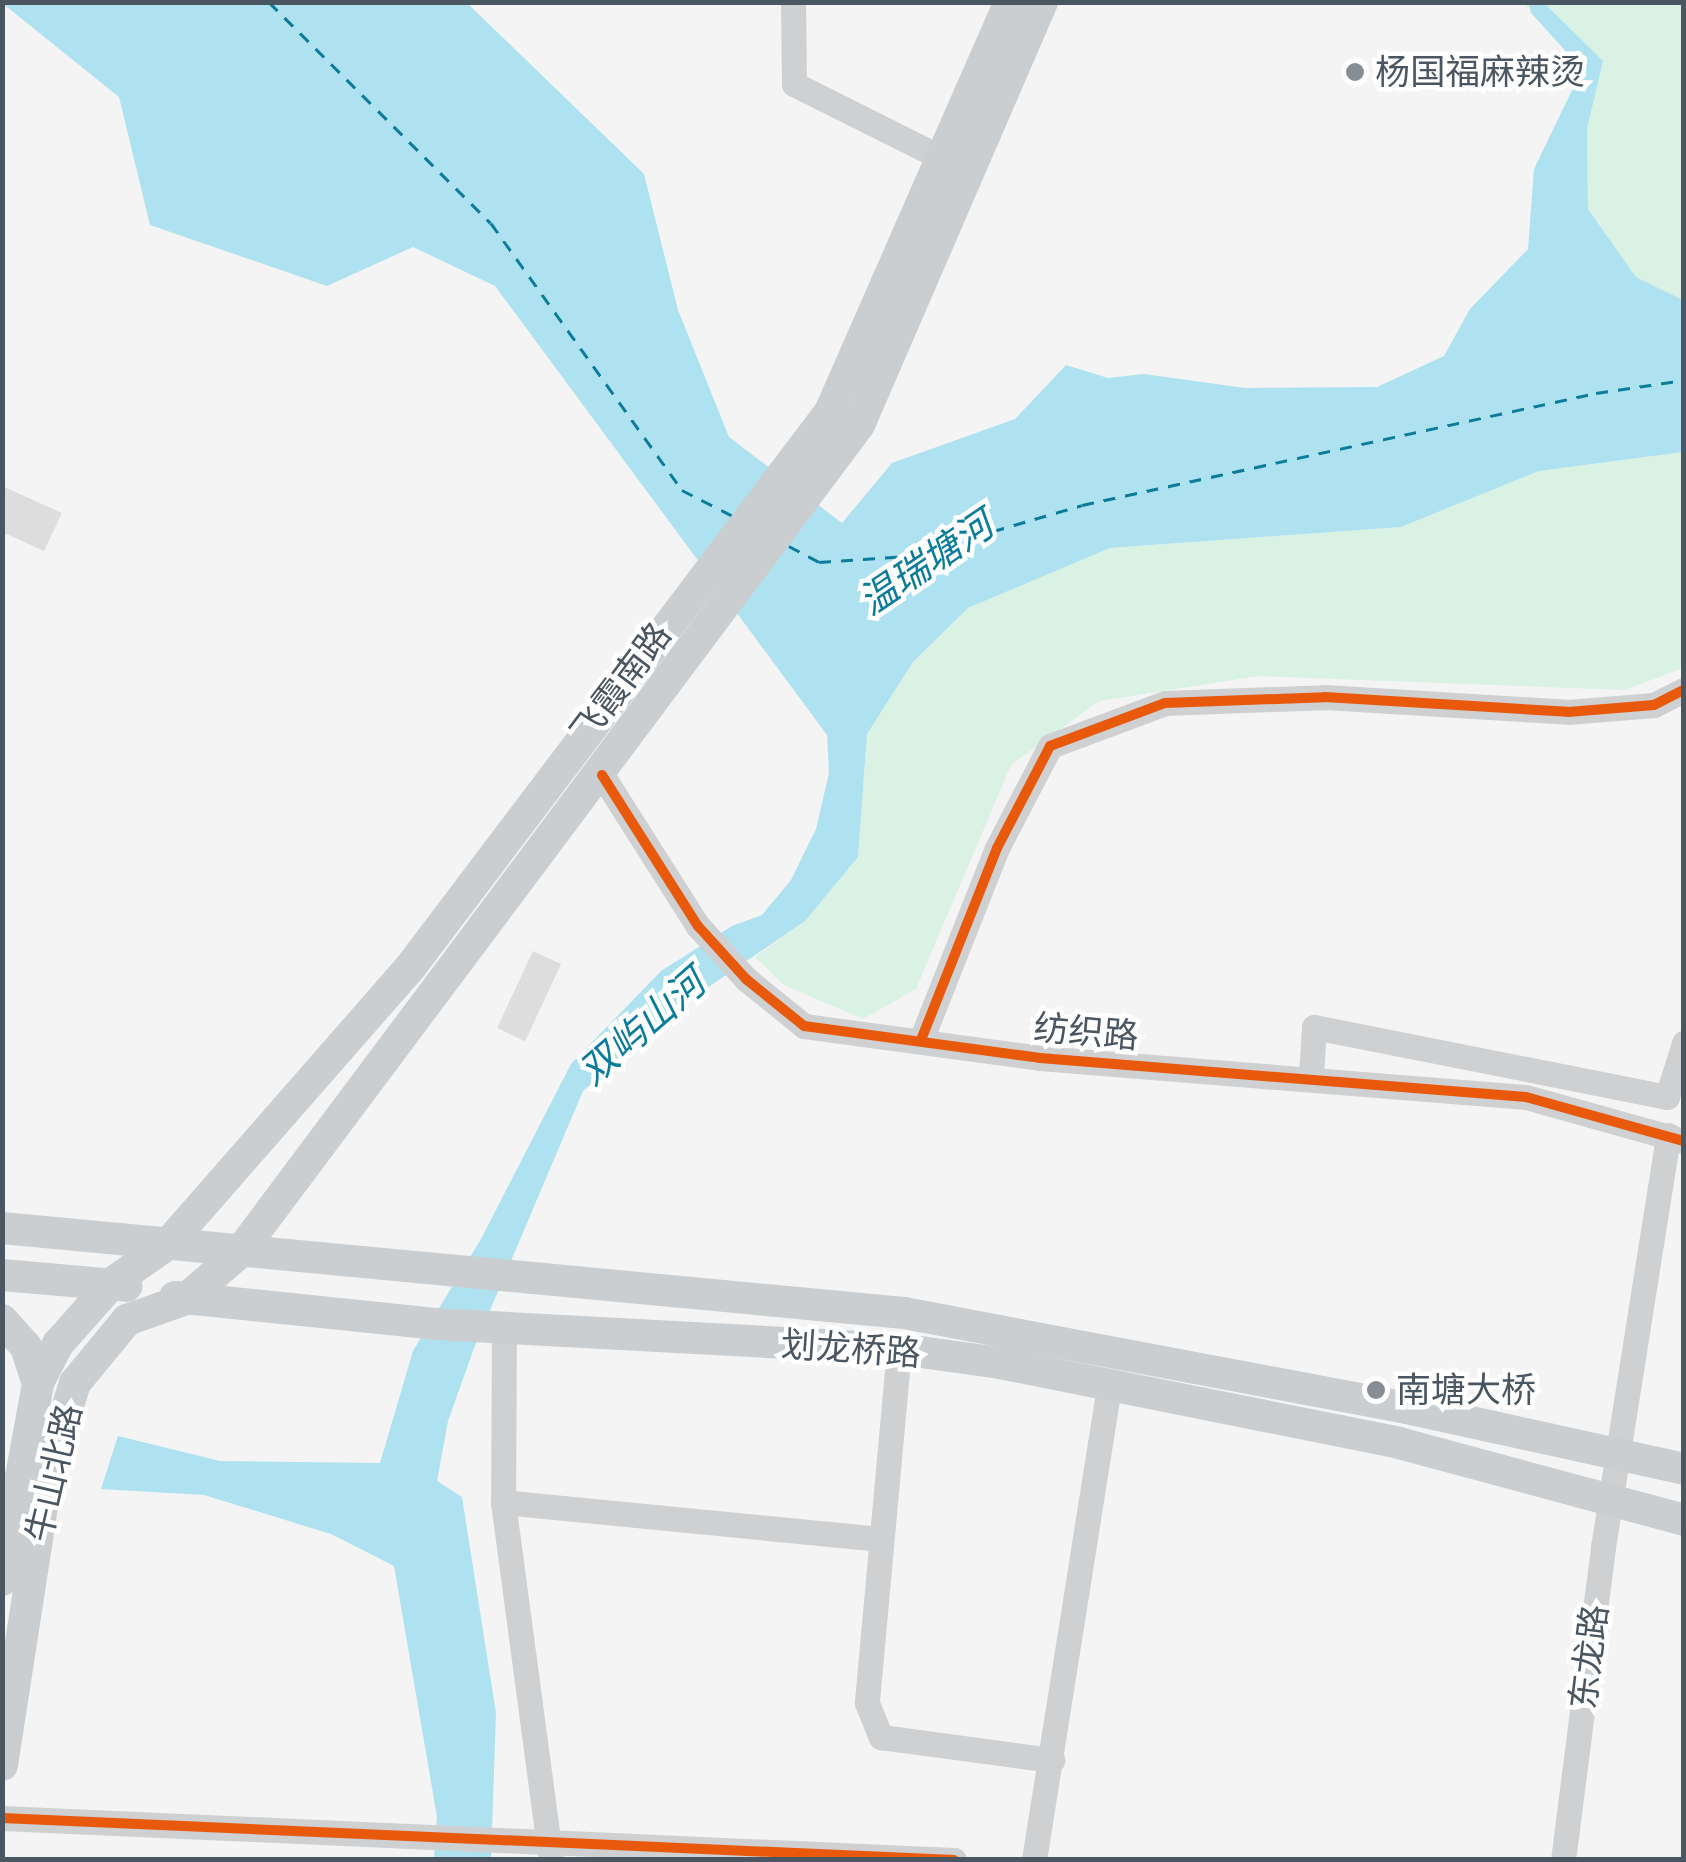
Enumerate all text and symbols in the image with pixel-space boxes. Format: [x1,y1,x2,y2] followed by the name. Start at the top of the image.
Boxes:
[1375,51,1585,93] place label: 杨国福麻辣烫
[1344,61,1366,83] marker: 杨国福麻辣烫
[850,502,1002,624] water label: 温瑞塘河
[562,614,680,752] street label: 飞霞南路
[570,960,714,1094] water label: 双屿山河
[1032,1007,1140,1057] street label: 纺织路
[780,1323,922,1375] street label: 划龙桥路
[1396,1369,1536,1411] place label: 南塘大桥
[1365,1379,1387,1401] marker: 南塘大桥
[18,1400,90,1546] street label: 牛山北路
[1562,1602,1616,1712] street label: 东龙路

